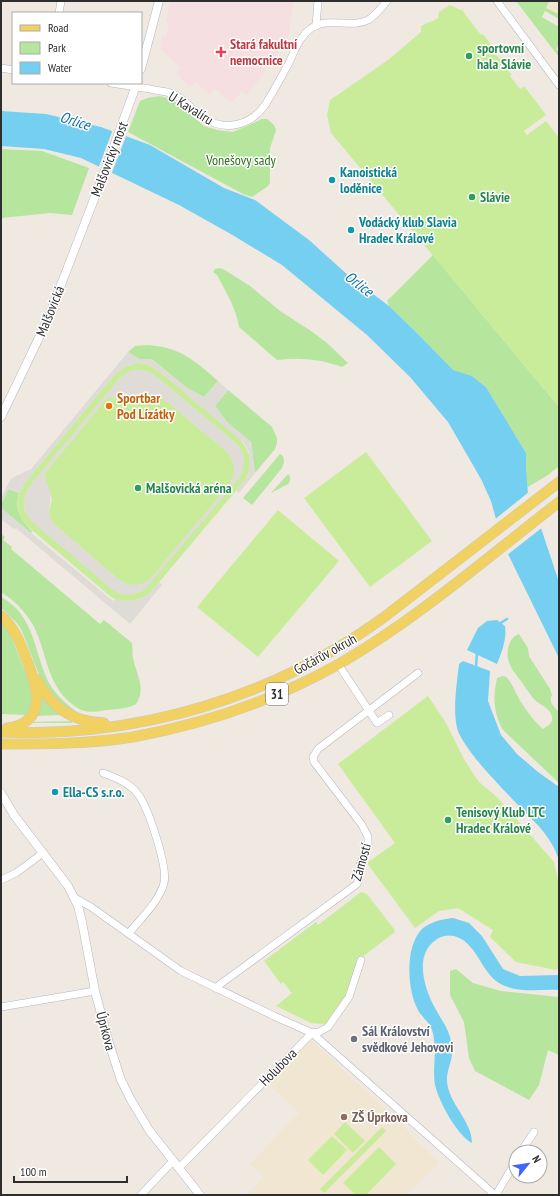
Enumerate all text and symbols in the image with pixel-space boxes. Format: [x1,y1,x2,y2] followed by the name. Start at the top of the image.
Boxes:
[12,12,142,84] legend
[48,20,68,35] text: Road
[230,35,298,69] place label: Stará fakultní nemocnice
[477,39,531,73] place label: sportovní hala Slávie
[48,40,66,55] text: Park
[215,46,227,58] marker: Stará fakultní nemocnice
[464,51,474,61] marker: sportovní hala Slávie
[48,60,73,75] text: Water
[165,87,217,129] street label: U Kavalíru
[58,107,93,134] water label: Orlice
[86,119,132,199] street label: Malšovický most
[205,151,276,169] park label: Vonešovy sady
[340,163,397,197] place label: Kanoistická loděnice
[327,175,337,185] marker: Kanoistická loděnice
[480,188,510,206] place label: Slávie
[467,192,477,202] marker: Slávie
[358,213,457,247] place label: Vodácký klub Slavia Hradec Králové
[346,225,356,235] marker: Vodácký klub Slavia Hradec Králové
[341,267,378,301] water label: Orlice
[32,283,68,339] street label: Malšovická
[117,389,175,423] place label: Sportbar Pod Lízátky
[104,401,114,411] marker: Sportbar Pod Lízátky
[146,479,232,497] place label: Malšovická aréna
[133,483,143,493] marker: Malšovická aréna
[290,629,360,679] street label: Gočárův okruh
[266,683,288,705] road number: 31
[63,783,125,801] place label: Ella-CS s.r.o.
[50,787,60,797] marker: Ella-CS s.r.o.
[456,803,545,837] place label: Tenisový Klub LTC Hradec Králové
[443,815,453,825] marker: Tenisový Klub LTC Hradec Králové
[347,841,375,883] street label: Zámostí
[92,1010,120,1052] street label: Úprkova
[362,1022,453,1056] place label: Sál Království svědkové Jehovovi
[349,1034,359,1044] marker: Sál Království svědkové Jehovovi
[255,1044,301,1090] street label: Holubova
[352,1108,408,1126] place label: ZŠ Úprkova
[339,1112,349,1122] marker: ZŠ Úprkova
[508,1144,548,1184] north arrow
[529,1153,544,1165] text: N
[14,1158,127,1184] scale bar
[20,1164,47,1179] text: 100 m

